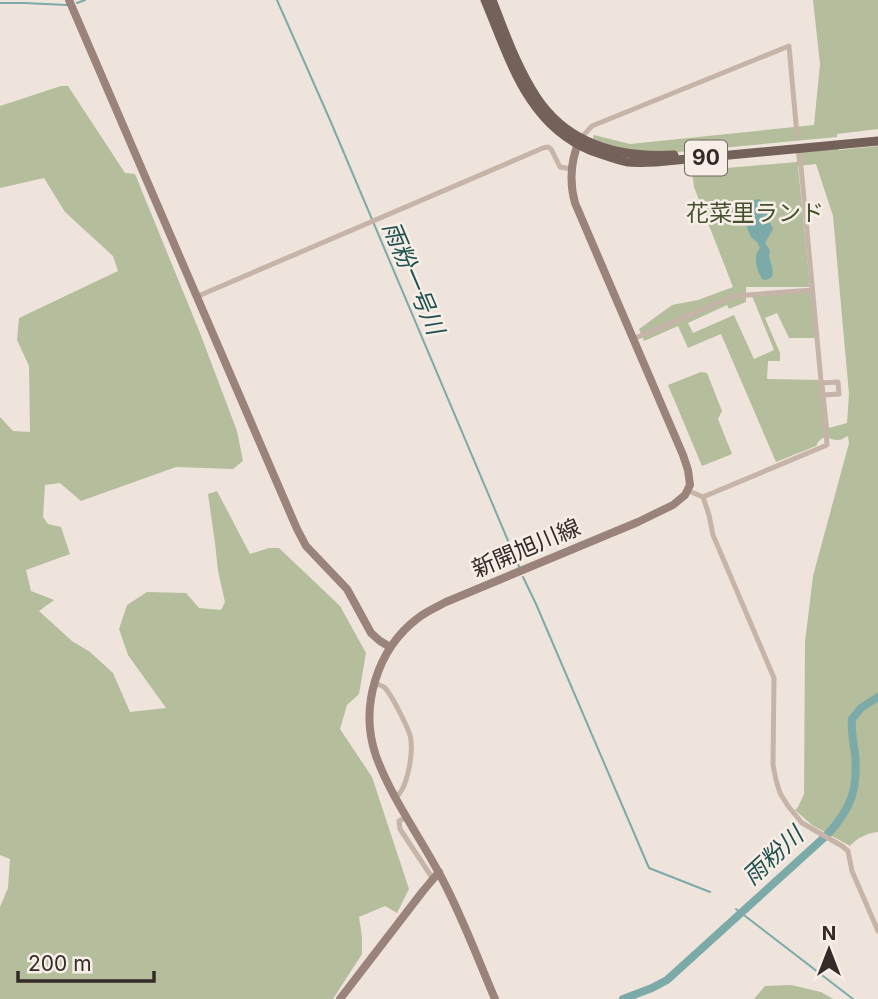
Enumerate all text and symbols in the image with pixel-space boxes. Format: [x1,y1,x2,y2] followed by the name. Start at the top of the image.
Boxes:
[685,140,727,176] road number: 90
[686,199,824,227] park label: 花菜里ランド
[377,217,451,341] water label: 雨粉一号川
[468,513,584,583] street label: 新開旭川線
[736,818,811,891] water label: 雨粉川
[794,915,864,985] north arrow
[822,922,836,945] text: N
[18,940,154,984] scale bar
[28,951,92,976] text: 200 m

